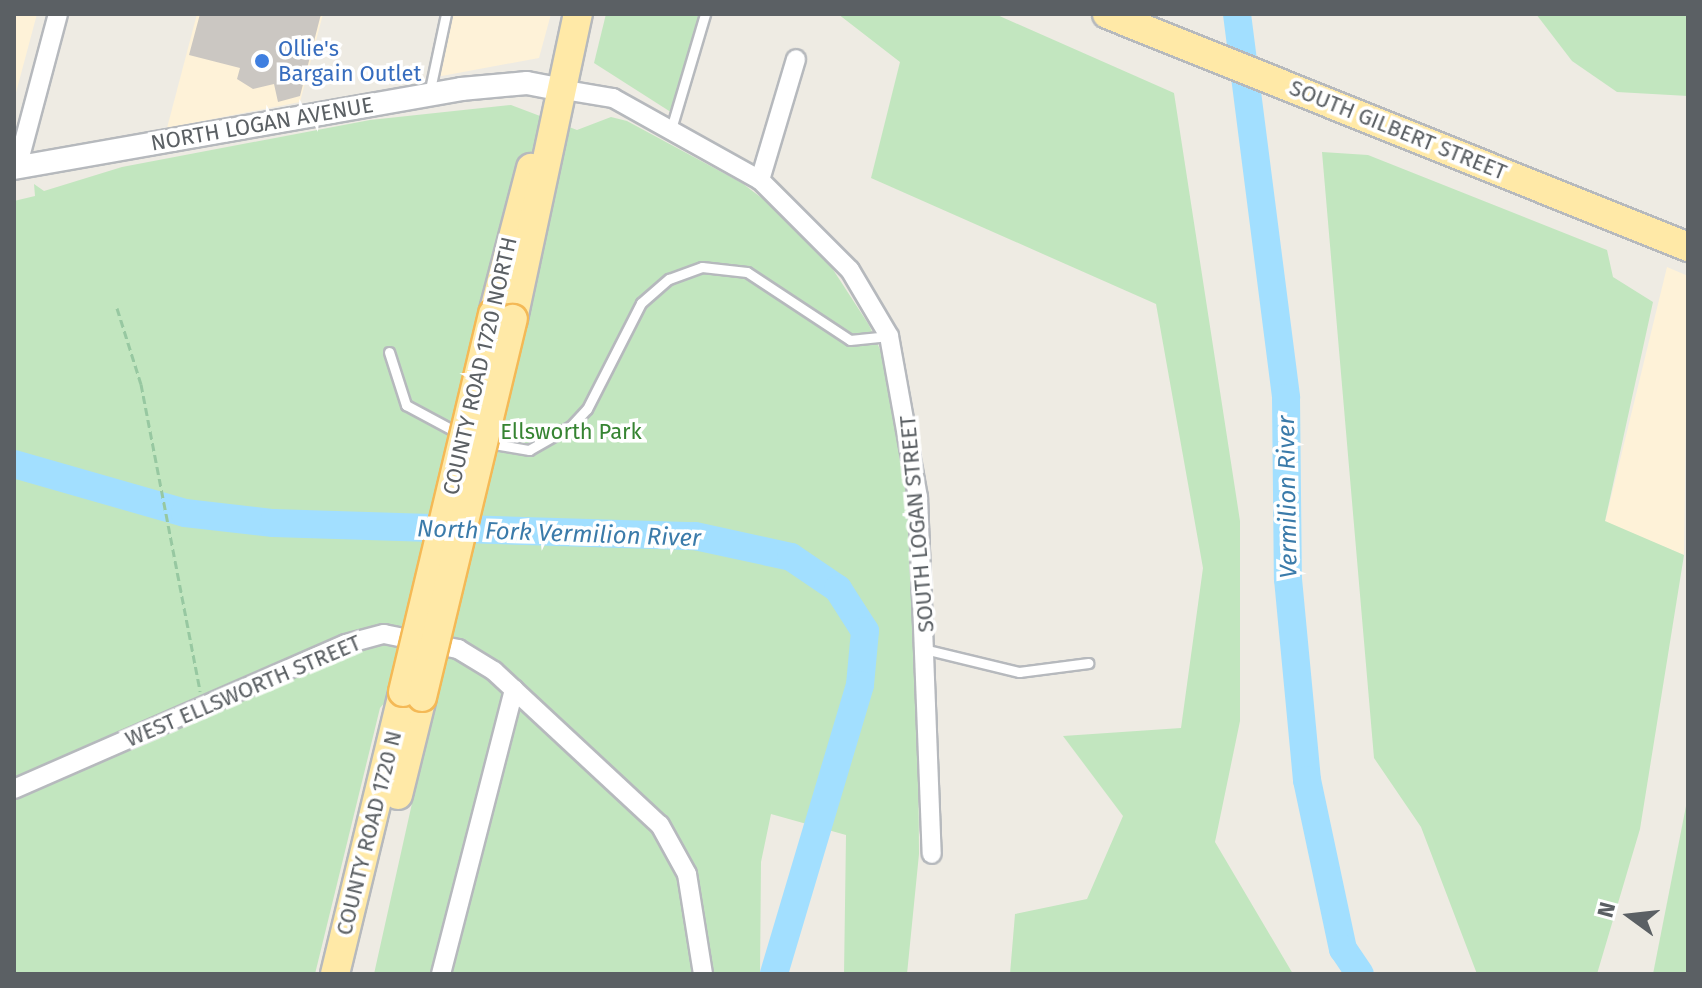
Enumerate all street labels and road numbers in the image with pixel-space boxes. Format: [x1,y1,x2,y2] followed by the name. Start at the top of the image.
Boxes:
[1286,74,1510,186] street label: SOUTH GILBERT STREET
[149,91,375,157] street label: NORTH LOGAN AVENUE
[437,234,523,498] street label: COUNTY ROAD 1720 NORTH
[894,414,940,634] street label: SOUTH LOGAN STREET
[121,629,365,753] street label: WEST ELLSWORTH STREET
[331,728,407,938] street label: COUNTY ROAD 1720 N

